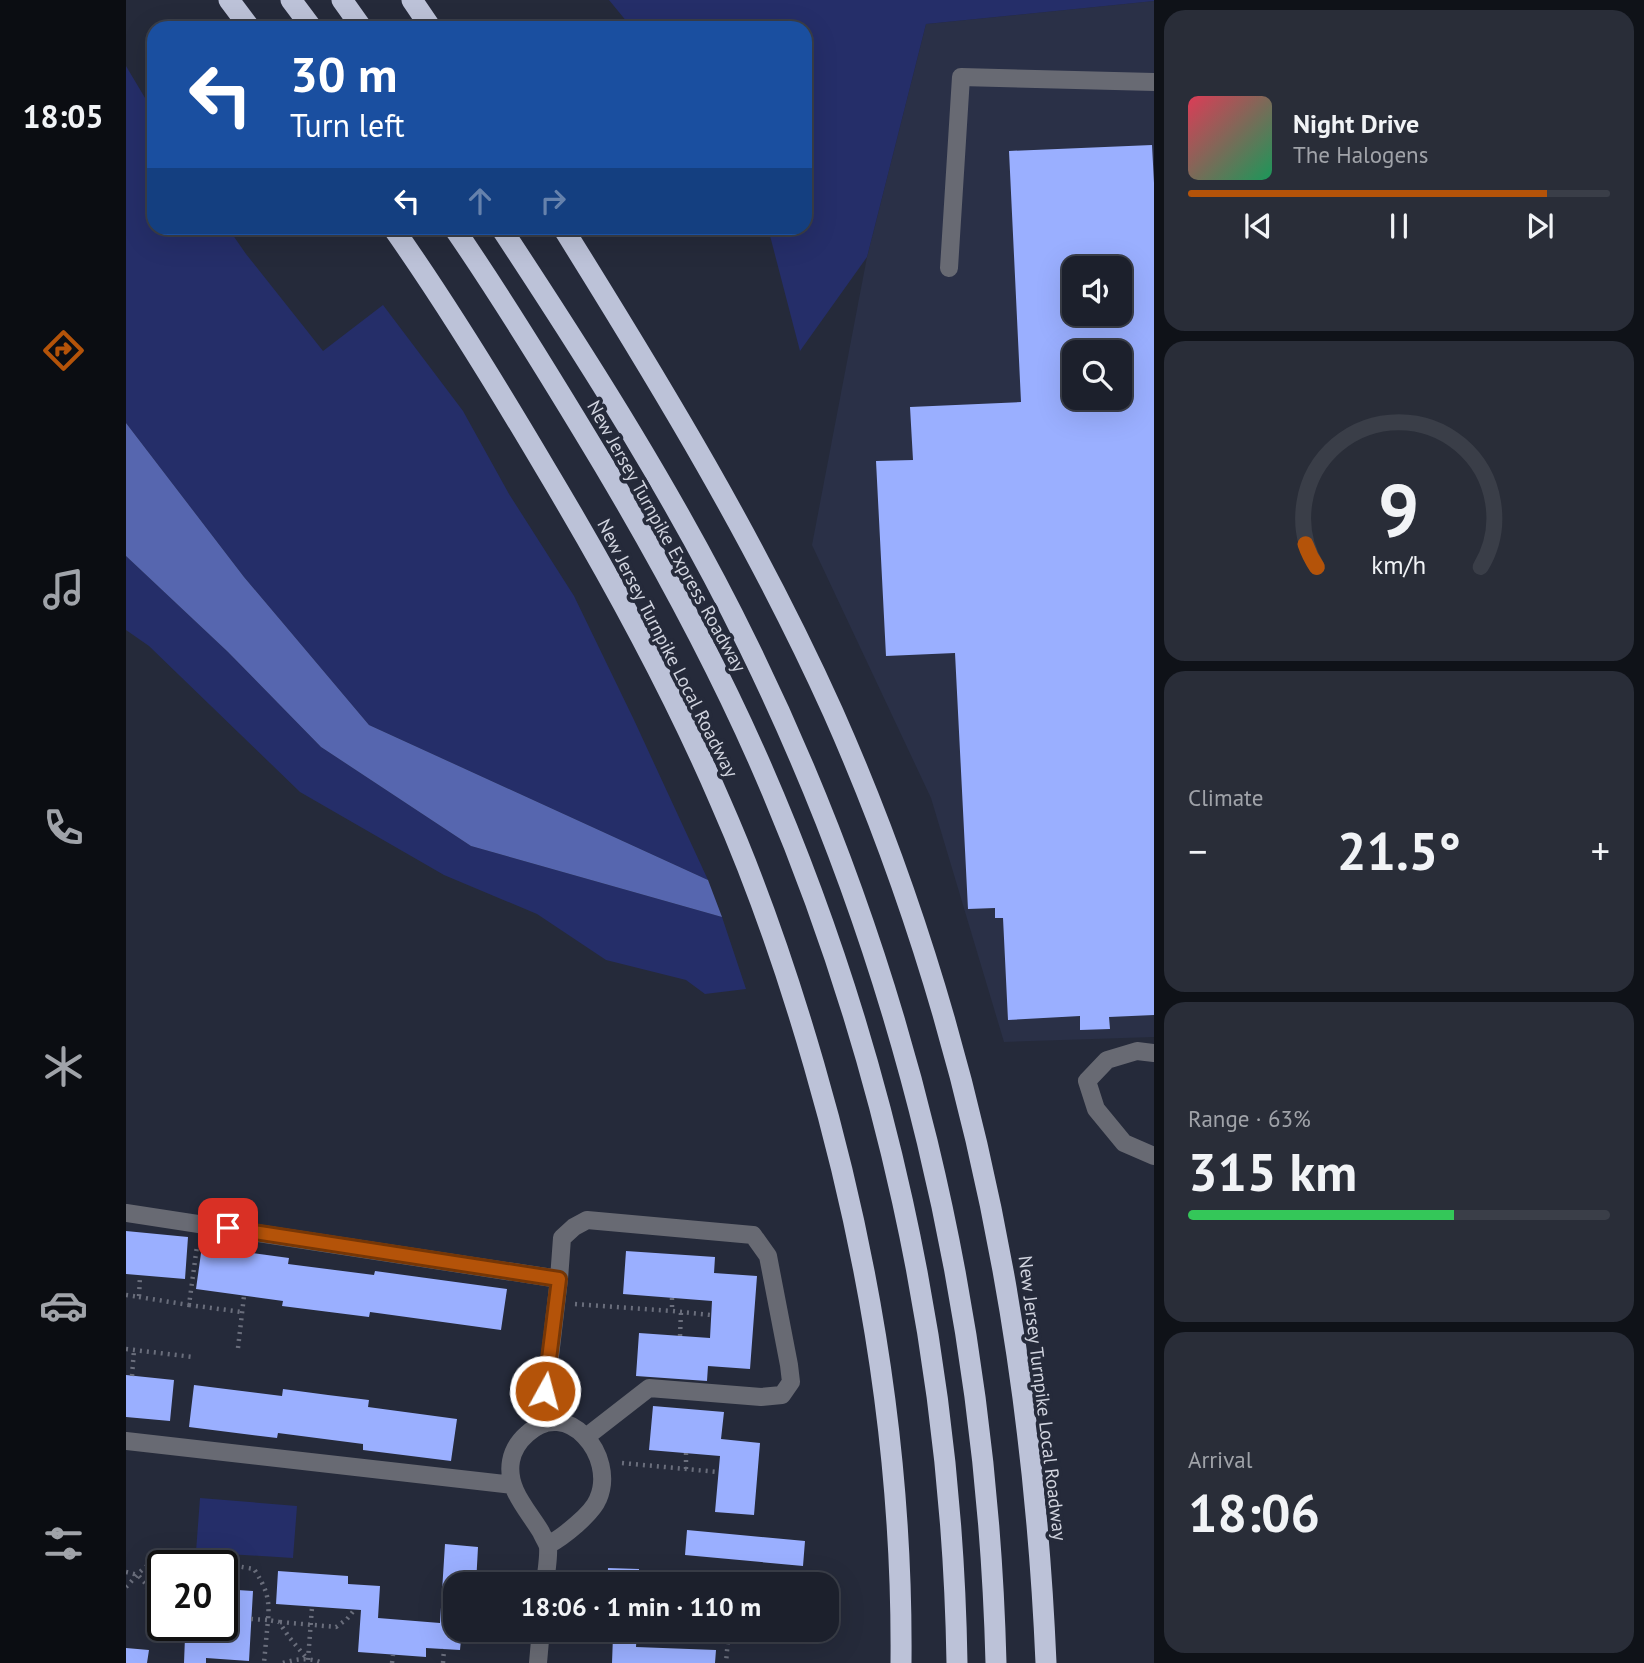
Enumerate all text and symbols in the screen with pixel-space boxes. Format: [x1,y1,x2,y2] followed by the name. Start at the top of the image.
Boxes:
[290,42,397,106] text: 30 m
[175,49,266,140] icon: left
[22,95,104,137] text: 18:05
[290,104,405,146] text: Turn left
[1293,107,1419,140] text: Night Drive
[1293,140,1428,169] text: The Halogens
[388,182,426,220] icon: left
[461,182,499,220] icon: ahead
[534,182,572,220] icon: right
[1239,207,1277,245] icon: previous
[1380,207,1418,245] icon: pause
[1521,207,1559,245] icon: next
[1062,256,1132,410] map controls
[1062,256,1132,326] button: sound
[39,326,88,375] icon: directions
[1062,340,1132,410] button: search
[582,396,752,676] street label: New Jersey Turnpike Express Roadway
[1378,463,1420,557] text: 9
[592,515,744,781] street label: New Jersey Turnpike Local Roadway
[1372,549,1426,581] text: km/h
[39,565,88,614] icon: music
[1188,783,1263,812] text: Climate
[39,803,88,852] icon: phone
[1337,817,1461,884] text: 21.5°
[1188,826,1207,875] text: −
[1591,826,1610,875] text: +
[39,1042,88,1091] icon: climate
[1188,1104,1311,1133] text: Range · 63%
[1188,1138,1357,1205] text: 315 km
[198,1198,258,1258] pin
[209,1209,247,1247] icon: arrive
[1014,1254,1072,1542] street label: New Jersey Turnpike Local Roadway
[39,1281,88,1330] icon: car
[508,1354,582,1428] position arrow
[1188,1445,1252,1474] text: Arrival
[1188,1479,1320,1546] text: 18:06
[39,1519,88,1568] icon: filters
[147,1550,238,1641] speed limit sign: 20
[521,1590,761,1623] text: 18:06 · 1 min · 110 m

